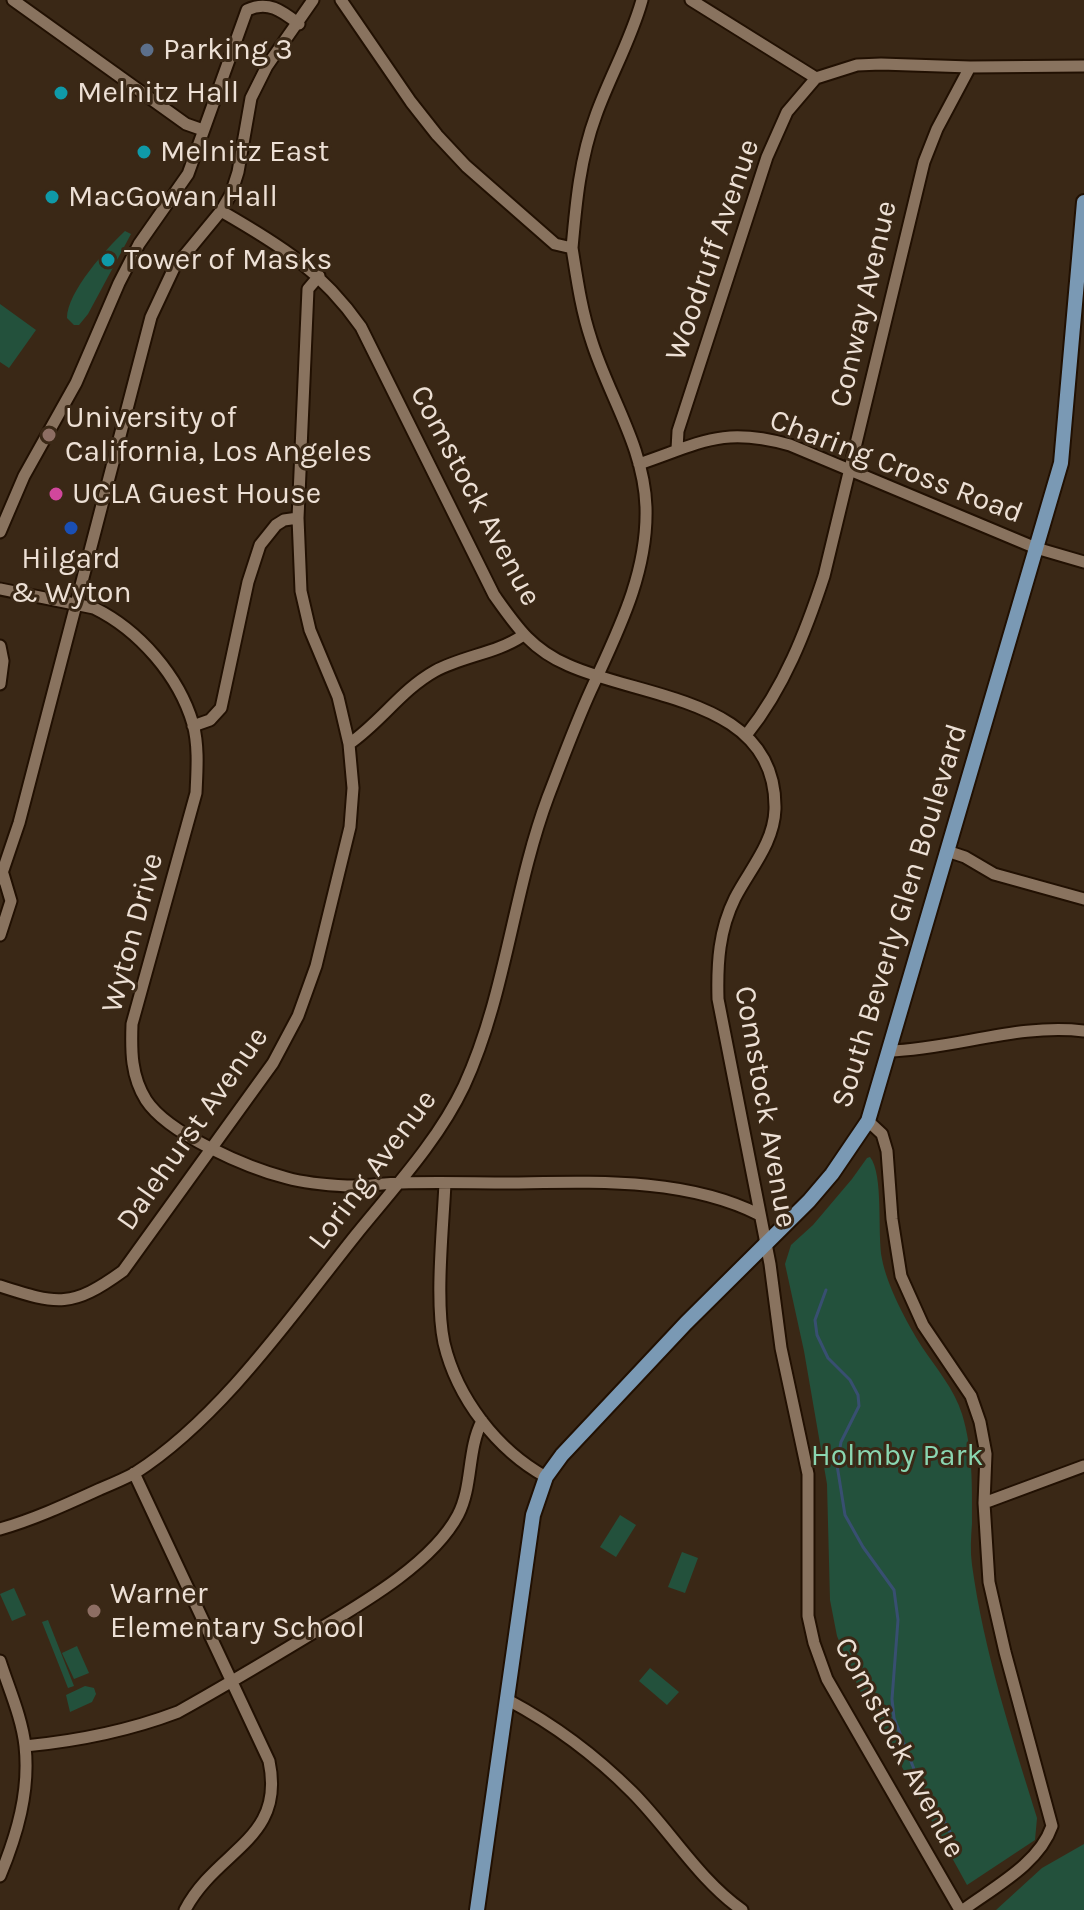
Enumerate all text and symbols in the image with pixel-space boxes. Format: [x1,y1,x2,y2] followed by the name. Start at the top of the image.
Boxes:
[163,32,293,68] place label: Parking 3
[138,41,156,59] marker: Parking 3
[77,75,239,111] place label: Melnitz Hall
[52,84,70,102] marker: Melnitz Hall
[160,134,329,170] place label: Melnitz East
[658,135,768,365] street label: Woodruff Avenue
[135,143,153,161] marker: Melnitz East
[68,179,278,215] place label: MacGowan Hall
[43,188,61,206] marker: MacGowan Hall
[823,197,905,411] street label: Conway Avenue
[124,242,332,278] place label: Tower of Masks
[99,251,117,269] marker: Tower of Masks
[402,380,548,612] street label: Comstock Avenue
[65,400,372,470] place label: University of California, Los Angeles
[764,402,1028,532] street label: Charing Cross Road
[40,426,58,444] marker: University of California, Los Angeles
[72,476,321,512] place label: UCLA Guest House
[47,485,65,503] marker: UCLA Guest House
[62,519,80,537] marker: Hilgard & Wyton
[10,541,132,612] place label: Hilgard & Wyton
[824,720,976,1112] street label: South Beverly Glen Boulevard
[94,849,172,1017] street label: Wyton Drive
[726,983,804,1231] street label: Comstock Avenue
[109,1020,277,1238] street label: Dalehurst Avenue
[301,1083,445,1257] street label: Loring Avenue
[811,1438,983,1474] park label: Holmby Park
[110,1576,365,1646] place label: Warner Elementary School
[85,1602,103,1620] marker: Warner Elementary School
[826,1632,972,1864] street label: Comstock Avenue

